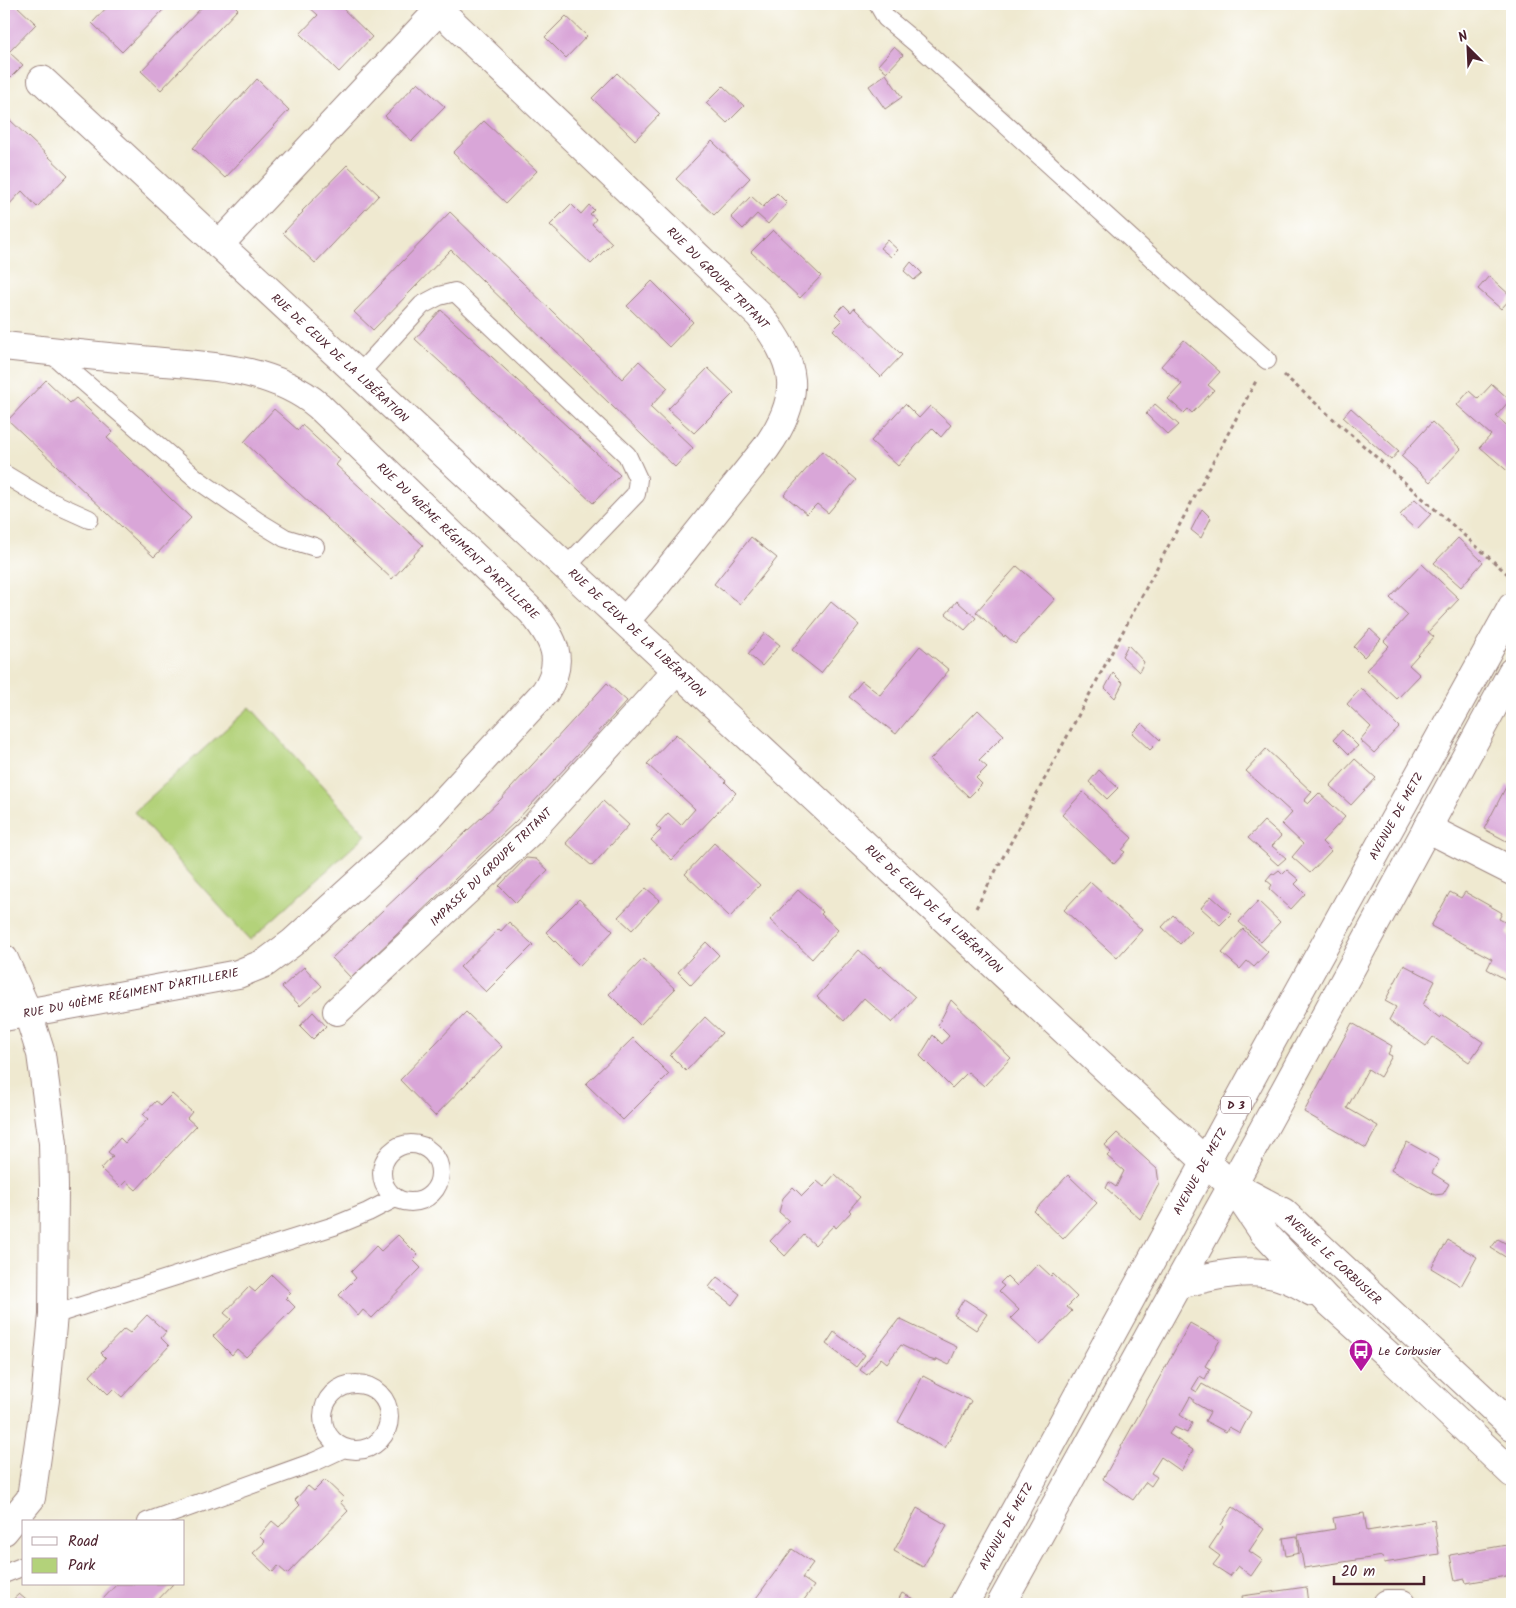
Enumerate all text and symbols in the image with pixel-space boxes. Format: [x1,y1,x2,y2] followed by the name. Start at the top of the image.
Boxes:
[1444,22,1494,72] north arrow
[1455,25,1472,49] text: N
[662,223,774,335] street label: RUE DU GROUPE TRITANT
[266,289,413,428] street label: RUE DE CEUX DE LA LIBÉRATION
[372,458,544,625] street label: RUE DU 40ÈME RÉGIMENT D'ARTILLERIE
[563,564,710,703] street label: RUE DE CEUX DE LA LIBÉRATION
[1364,769,1428,864] street label: AVENUE DE METZ
[426,802,558,931] street label: IMPASSE DU GROUPE TRITANT
[860,840,1007,979] street label: RUE DE CEUX DE LA LIBÉRATION
[22,963,242,1024] street label: RUE DU 40ÈME RÉGIMENT D'ARTILLERIE
[1221,1096,1251,1114] road number: D 3
[1168,1124,1232,1219] street label: AVENUE DE METZ
[1280,1209,1385,1310] street label: AVENUE LE CORBUSIER
[1348,1338,1374,1372] bus stop icon: Le Corbusier
[1378,1342,1442,1361] place label: Le Corbusier
[974,1479,1038,1574] street label: AVENUE DE METZ
[22,1520,185,1586] legend
[68,1530,99,1554] text: Road
[1334,1553,1424,1585] scale bar
[68,1554,96,1578] text: Park
[1341,1560,1375,1584] text: 20 m

